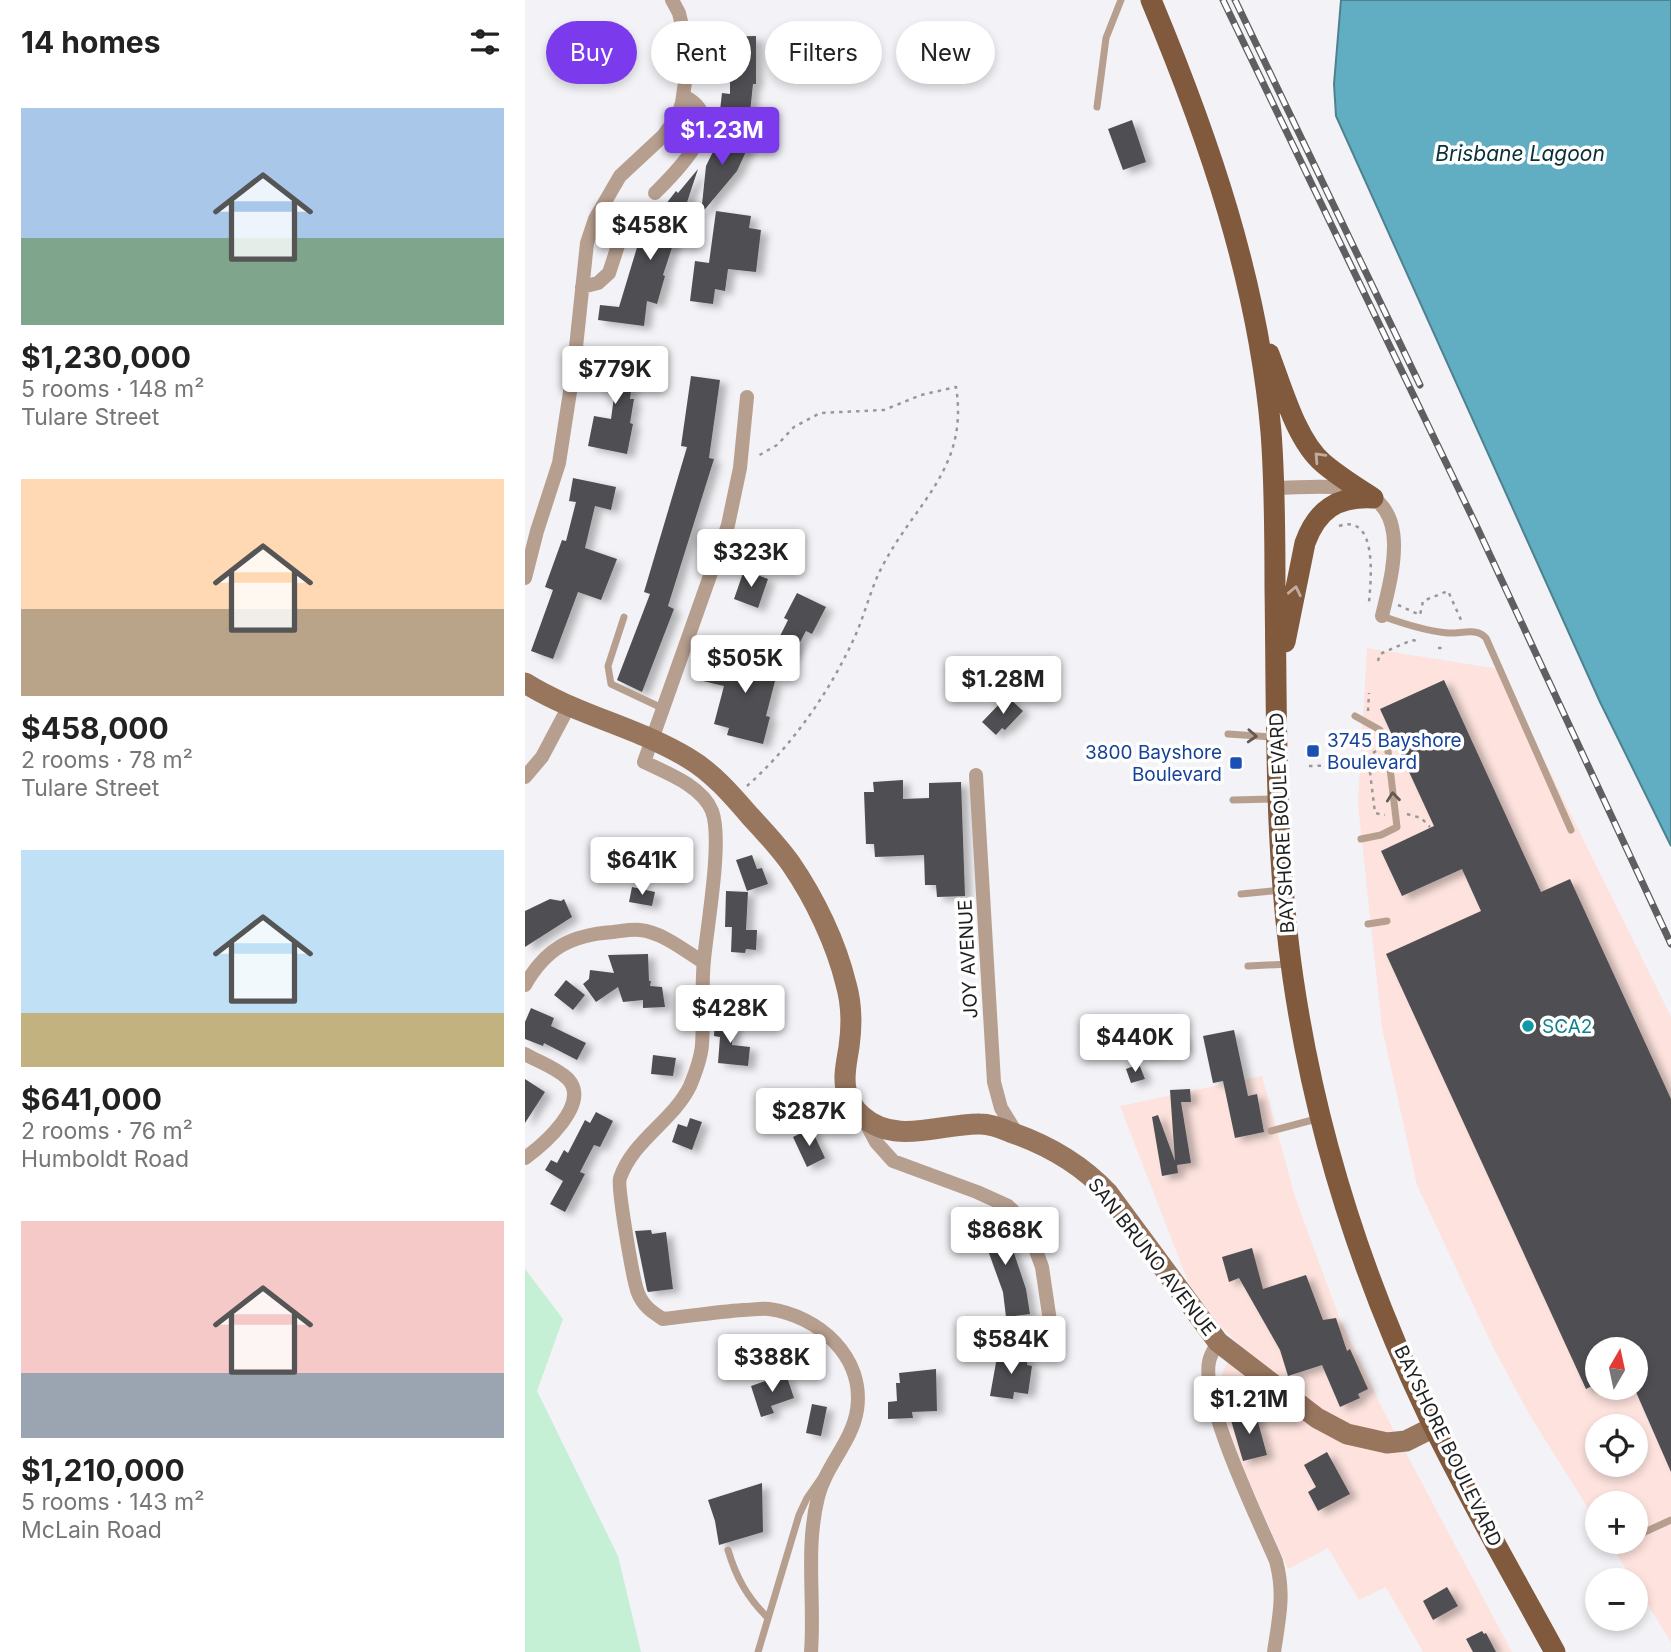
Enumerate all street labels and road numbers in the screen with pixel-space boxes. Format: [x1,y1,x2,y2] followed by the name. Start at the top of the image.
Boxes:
[1265,712,1299,934] street label: BAYSHORE BOULEVARD
[953,899,983,1019] street label: JOY AVENUE
[1083,1173,1221,1341] street label: SAN BRUNO AVENUE
[1389,1342,1507,1550] street label: BAYSHORE BOULEVARD

